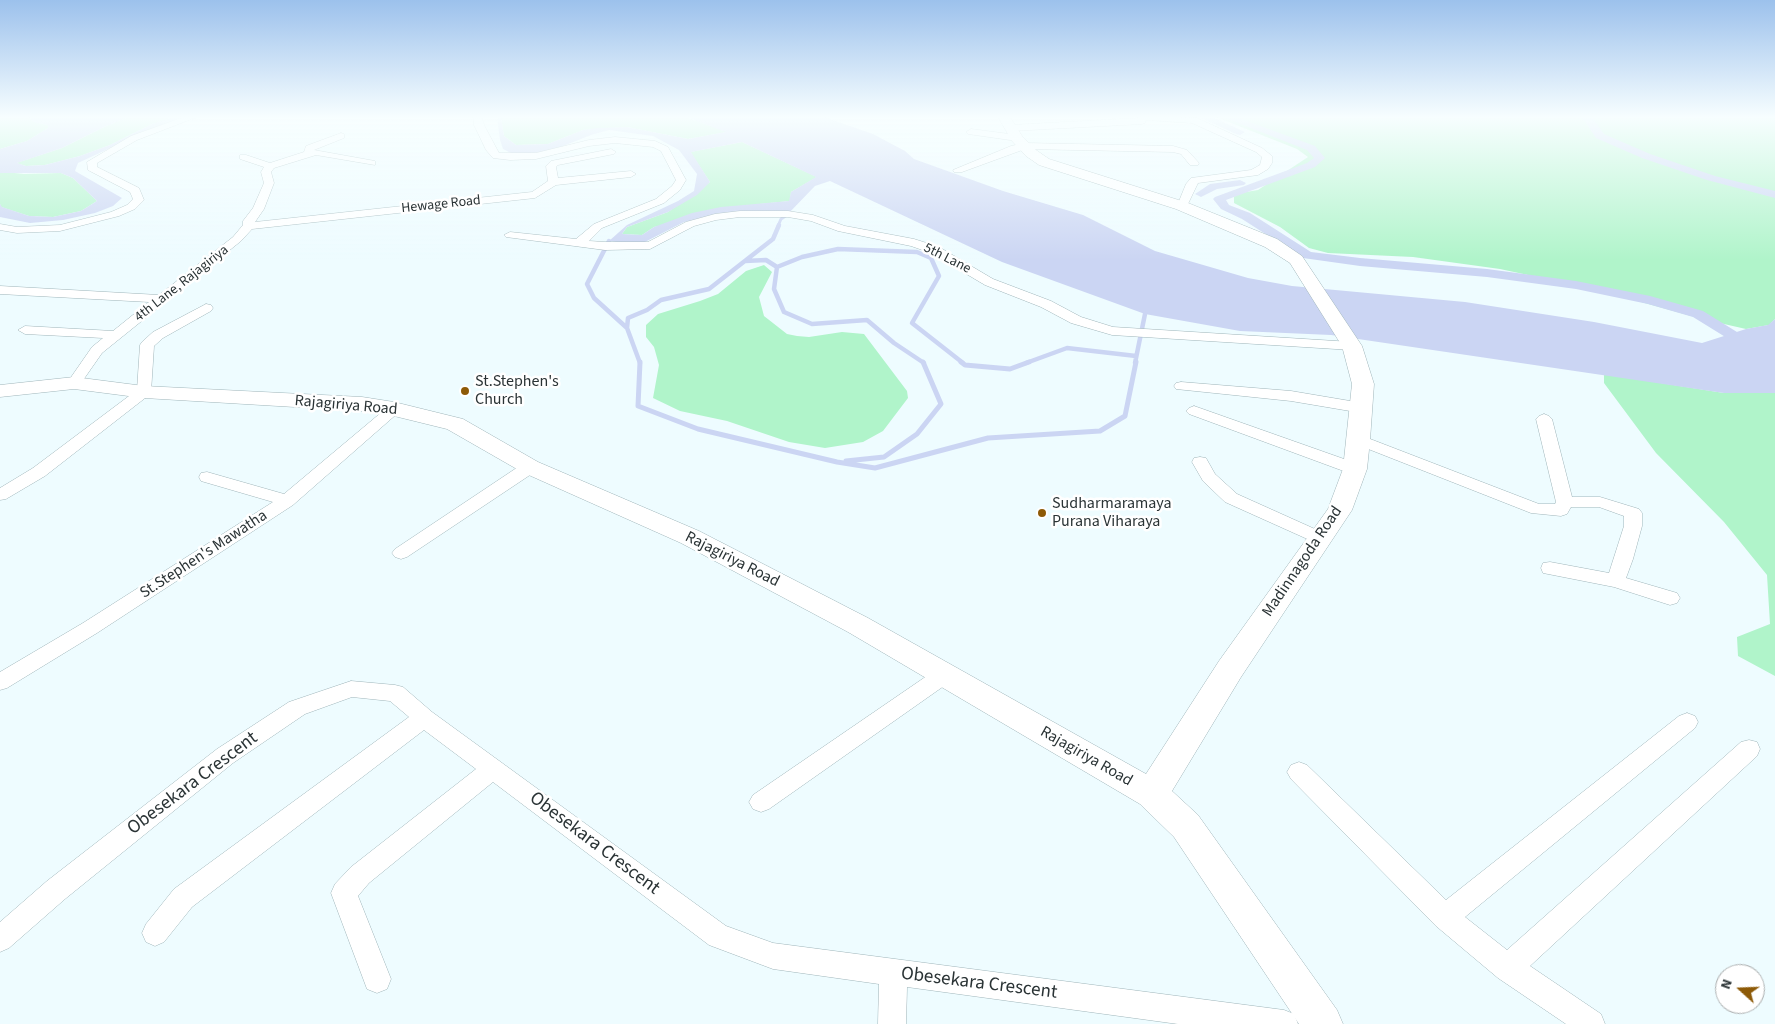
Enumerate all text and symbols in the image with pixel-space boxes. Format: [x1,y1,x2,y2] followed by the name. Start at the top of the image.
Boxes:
[400,192,482,218] street label: Hewage Road
[921,240,973,278] street label: 5th Lane
[132,242,232,326] street label: 4th Lane, Rajagiriya
[475,372,559,410] place label: St.Stephen's Church
[459,385,471,397] marker: St.Stephen's Church
[294,392,398,420] street label: Rajagiriya Road
[1052,494,1172,532] place label: Sudharmaramaya Purana Viharaya
[1259,503,1347,621] street label: Madinnagoda Road
[137,507,271,603] street label: St.Stephen's Mawatha
[1036,507,1048,519] marker: Sudharmaramaya Purana Viharaya
[682,528,782,592] street label: Rajagiriya Road
[1036,723,1136,791] street label: Rajagiriya Road
[123,728,263,840] street label: Obesekara Crescent
[524,788,664,900] street label: Obesekara Crescent
[900,963,1058,1005] street label: Obesekara Crescent
[1715,964,1765,1014] north arrow
[1716,976,1738,992] text: N

